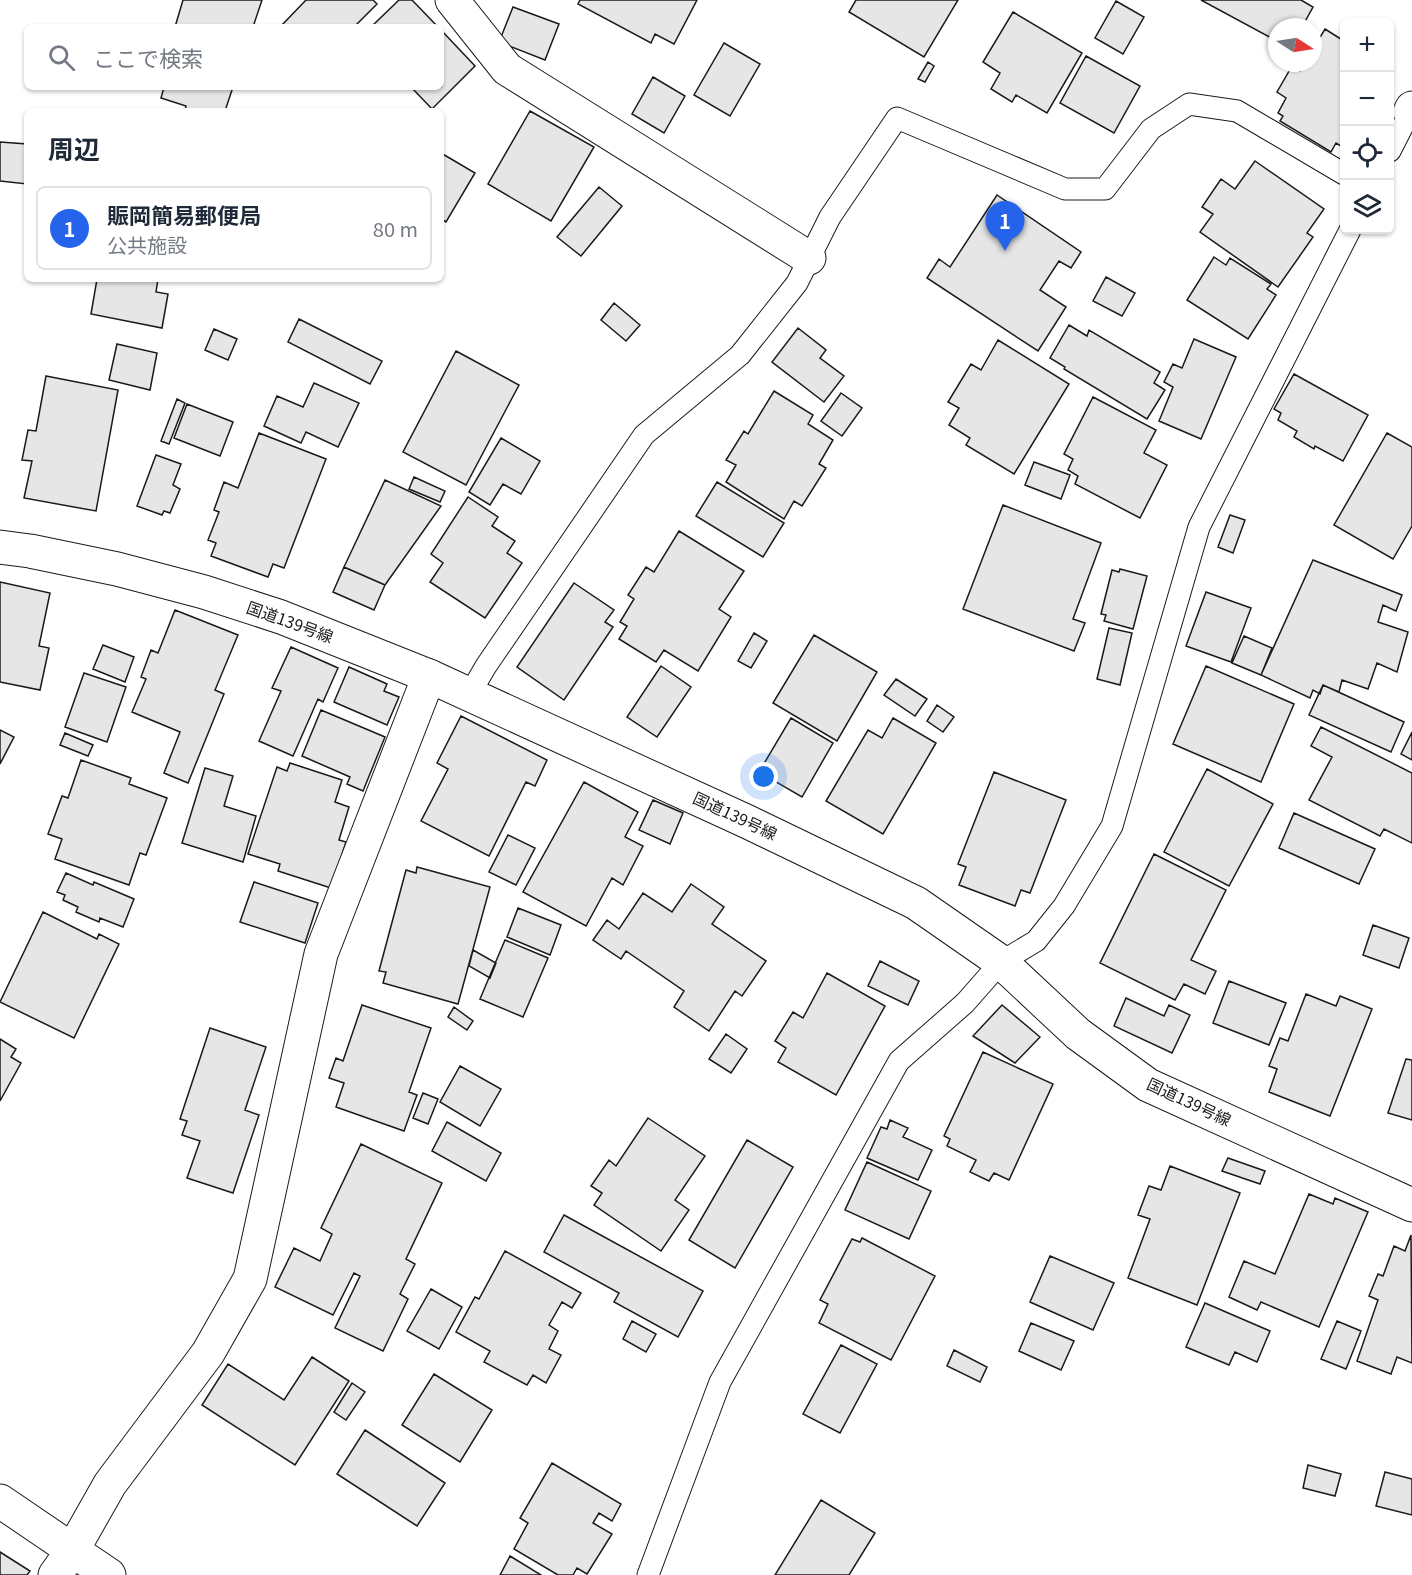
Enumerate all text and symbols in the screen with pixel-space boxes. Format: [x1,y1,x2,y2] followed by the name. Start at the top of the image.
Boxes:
[1268,18,1322,72] north arrow
[1340,18,1394,234] map controls
[1340,18,1394,72] button: +
[24,24,444,90] search box
[45,41,78,74] icon: search
[93,41,203,73] text: ここで検索
[1340,72,1394,126] button: −
[1340,126,1394,180] button: locate
[48,129,100,166] text: 周辺
[1340,180,1394,234] button: layers
[107,198,261,230] text: 賑岡簡易郵便局
[986,202,1024,251] pin: 1
[64,214,75,243] text: 1
[373,214,418,243] text: 80 m
[107,230,187,259] text: 公共施設
[244,594,337,648] street label: 国道139号線
[749,762,778,791] your location
[689,785,782,845] street label: 国道139号線
[1143,1071,1236,1131] street label: 国道139号線

